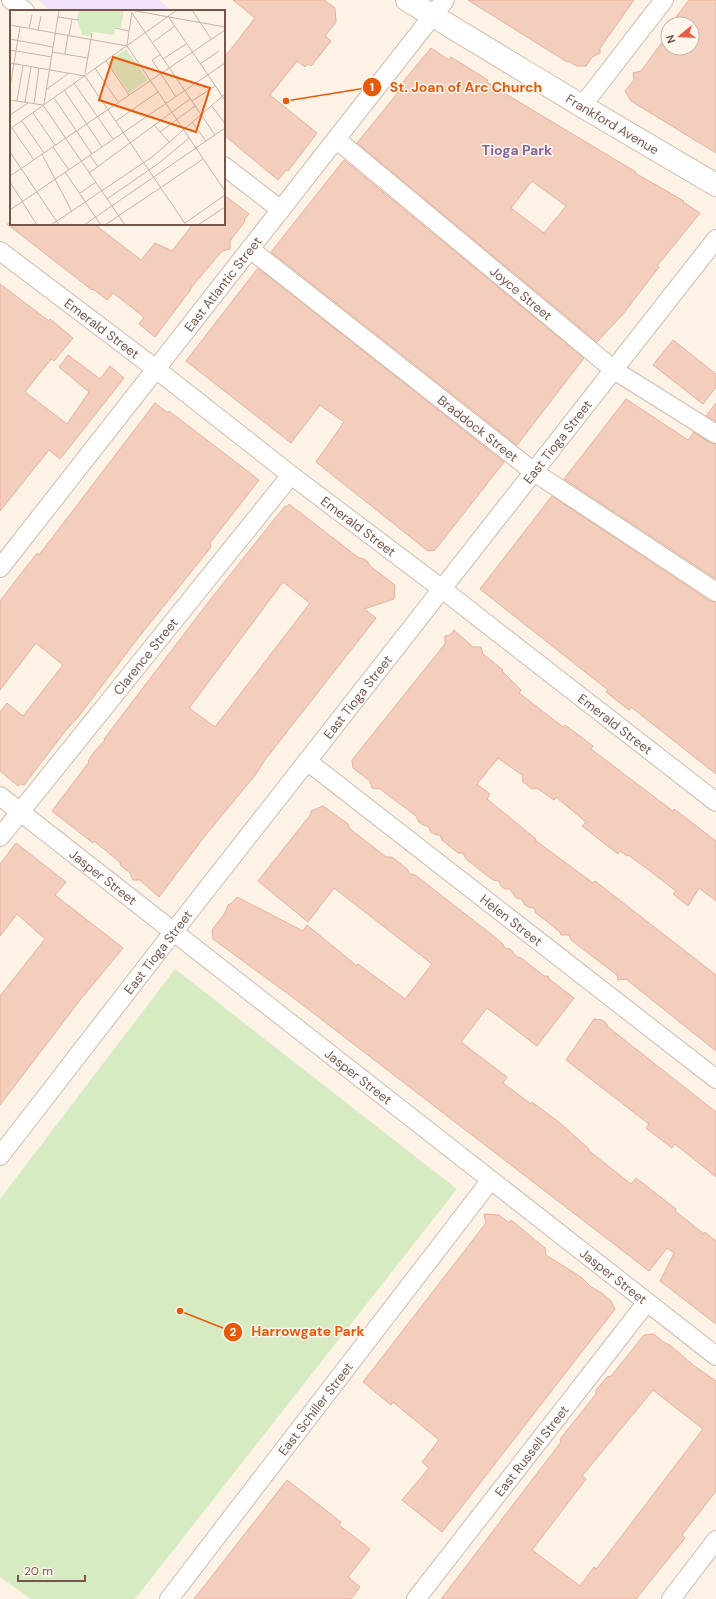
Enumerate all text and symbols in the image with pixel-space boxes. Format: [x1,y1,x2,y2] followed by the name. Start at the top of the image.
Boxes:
[10,10,225,225] inset map
[660,16,700,56] north arrow
[663,33,678,45] text: N
[362,74,550,100] callout: St. Joan of Arc Church
[390,78,542,96] text: St. Joan of Arc Church
[370,79,374,95] text: 1
[563,90,662,158] street label: Frankford Avenue
[482,141,552,159] district label: Tioga Park
[180,233,265,335] street label: East Atlantic Street
[487,262,556,324] street label: Joyce Street
[61,294,143,362] street label: Emerald Street
[434,391,522,465] street label: Braddock Street
[519,396,595,487] street label: East Tioga Street
[318,492,400,560] street label: Emerald Street
[109,614,181,698] street label: Clarence Street
[319,651,396,742] street label: East Tioga Street
[575,690,656,758] street label: Emerald Street
[66,845,140,908] street label: Jasper Street
[477,890,546,950] street label: Helen Street
[120,906,196,997] street label: East Tioga Street
[321,1045,395,1108] street label: Jasper Street
[577,1244,651,1308] street label: Jasper Street
[223,1319,373,1345] callout: Harrowgate Park
[251,1322,365,1340] text: Harrowgate Park
[230,1324,237,1340] text: 2
[274,1359,356,1459] street label: East Schiller Street
[491,1402,572,1500] street label: East Russell Street
[18,1557,85,1583] scale bar
[24,1563,53,1579] text: 20 m

